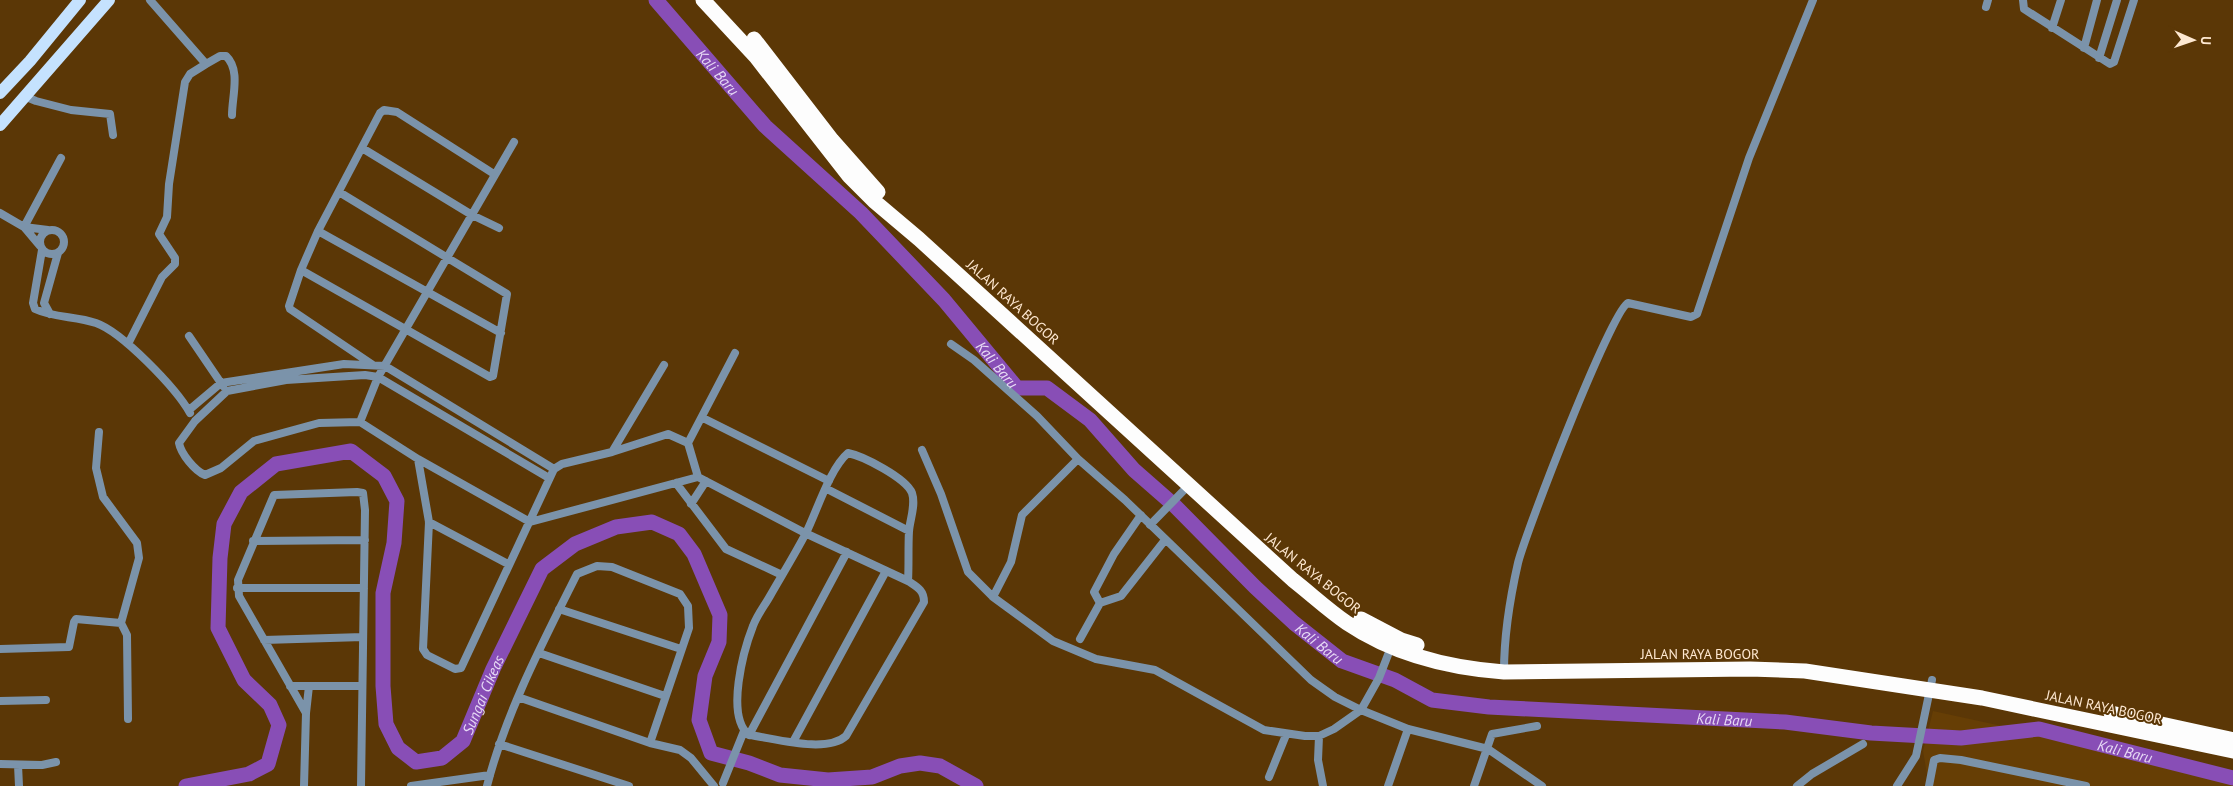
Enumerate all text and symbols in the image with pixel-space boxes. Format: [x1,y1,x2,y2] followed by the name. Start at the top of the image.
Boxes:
[2168,15,2218,65] north arrow
[2197,36,2215,45] text: U
[693,45,744,99] water label: Kali Baru
[962,255,1063,348] street label: JALAN RAYA BOGOR
[972,337,1023,392] water label: Kali Baru
[1260,528,1365,617] street label: JALAN RAYA BOGOR
[1292,618,1348,668] water label: Kali Baru
[1640,645,1759,663] street label: JALAN RAYA BOGOR
[457,652,508,737] water label: Sungai Cikeas
[2043,686,2164,728] street label: JALAN RAYA BOGOR
[1696,708,1753,730] water label: Kali Baru
[2096,735,2155,767] water label: Kali Baru

